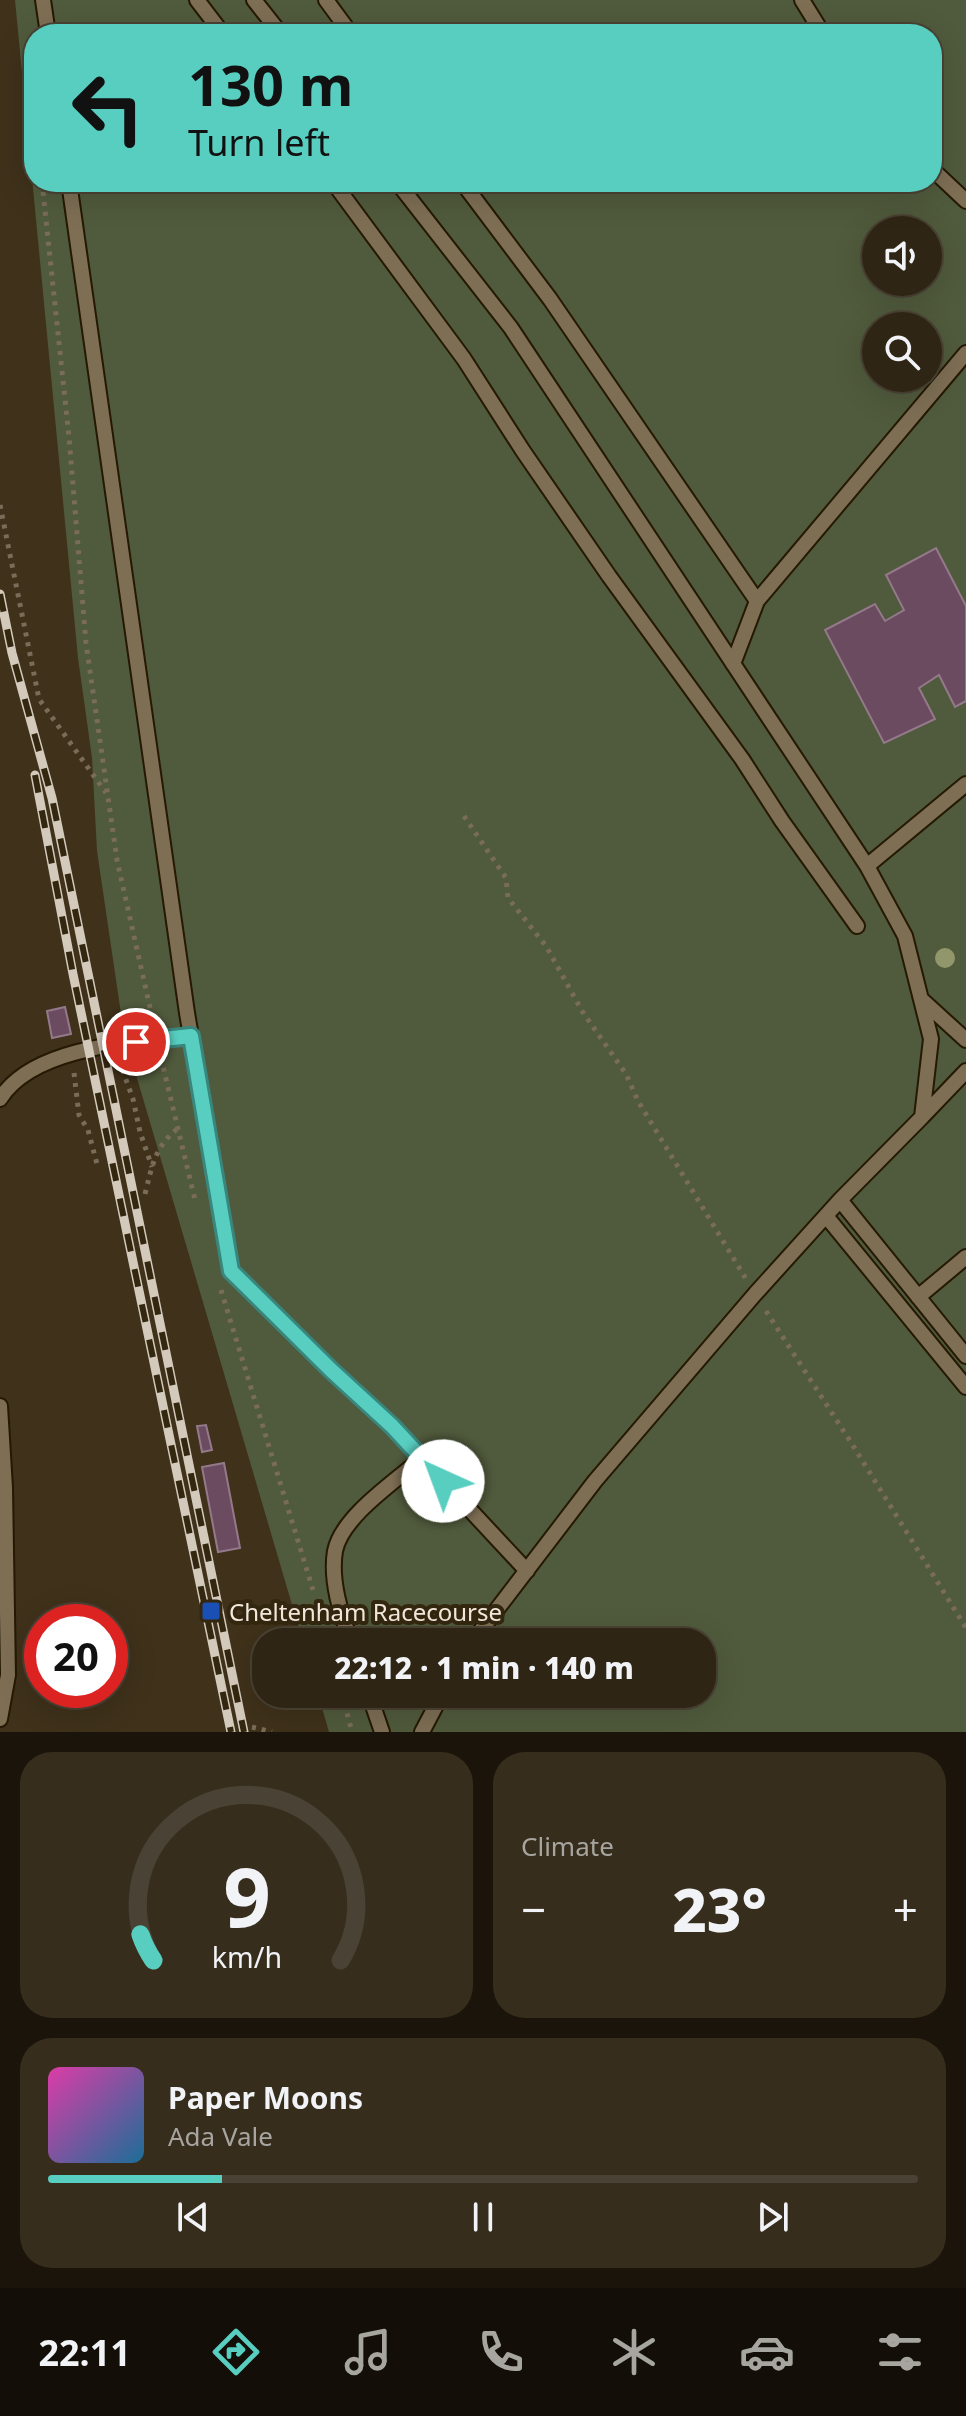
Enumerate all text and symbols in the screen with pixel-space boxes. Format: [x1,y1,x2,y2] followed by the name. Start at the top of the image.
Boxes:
[188,46,353,122] text: 130 m
[56,56,160,160] icon: left
[188,118,330,167] text: Turn left
[862,216,942,392] map controls
[862,216,942,296] button: sound
[862,312,942,392] button: search
[102,1008,170,1076] pin
[114,1020,158,1064] icon: arrive
[401,1439,485,1523] position arrow
[229,1595,502,1628] place label: Cheltenham Racecourse
[200,1600,222,1622] marker: Cheltenham Racecourse
[24,1604,128,1708] speed limit sign: 20
[334,1647,634,1688] text: 22:12 · 1 min · 140 m
[521,1828,614,1864] text: Climate
[223,1838,270,1951] text: 9
[672,1868,767,1950] text: 23°
[521,1879,546,1939] text: −
[893,1879,918,1939] text: +
[211,1937,282,1976] text: km/h
[168,2077,363,2118] text: Paper Moons
[168,2118,273,2154] text: Ada Vale
[171,2195,215,2239] icon: previous
[461,2195,505,2239] icon: pause
[751,2195,795,2239] icon: next
[208,2324,264,2380] icon: directions
[340,2324,396,2380] icon: music
[473,2324,529,2380] icon: phone
[606,2324,662,2380] icon: climate
[739,2324,795,2380] icon: car
[872,2324,928,2380] icon: filters
[38,2328,131,2377] text: 22:11

